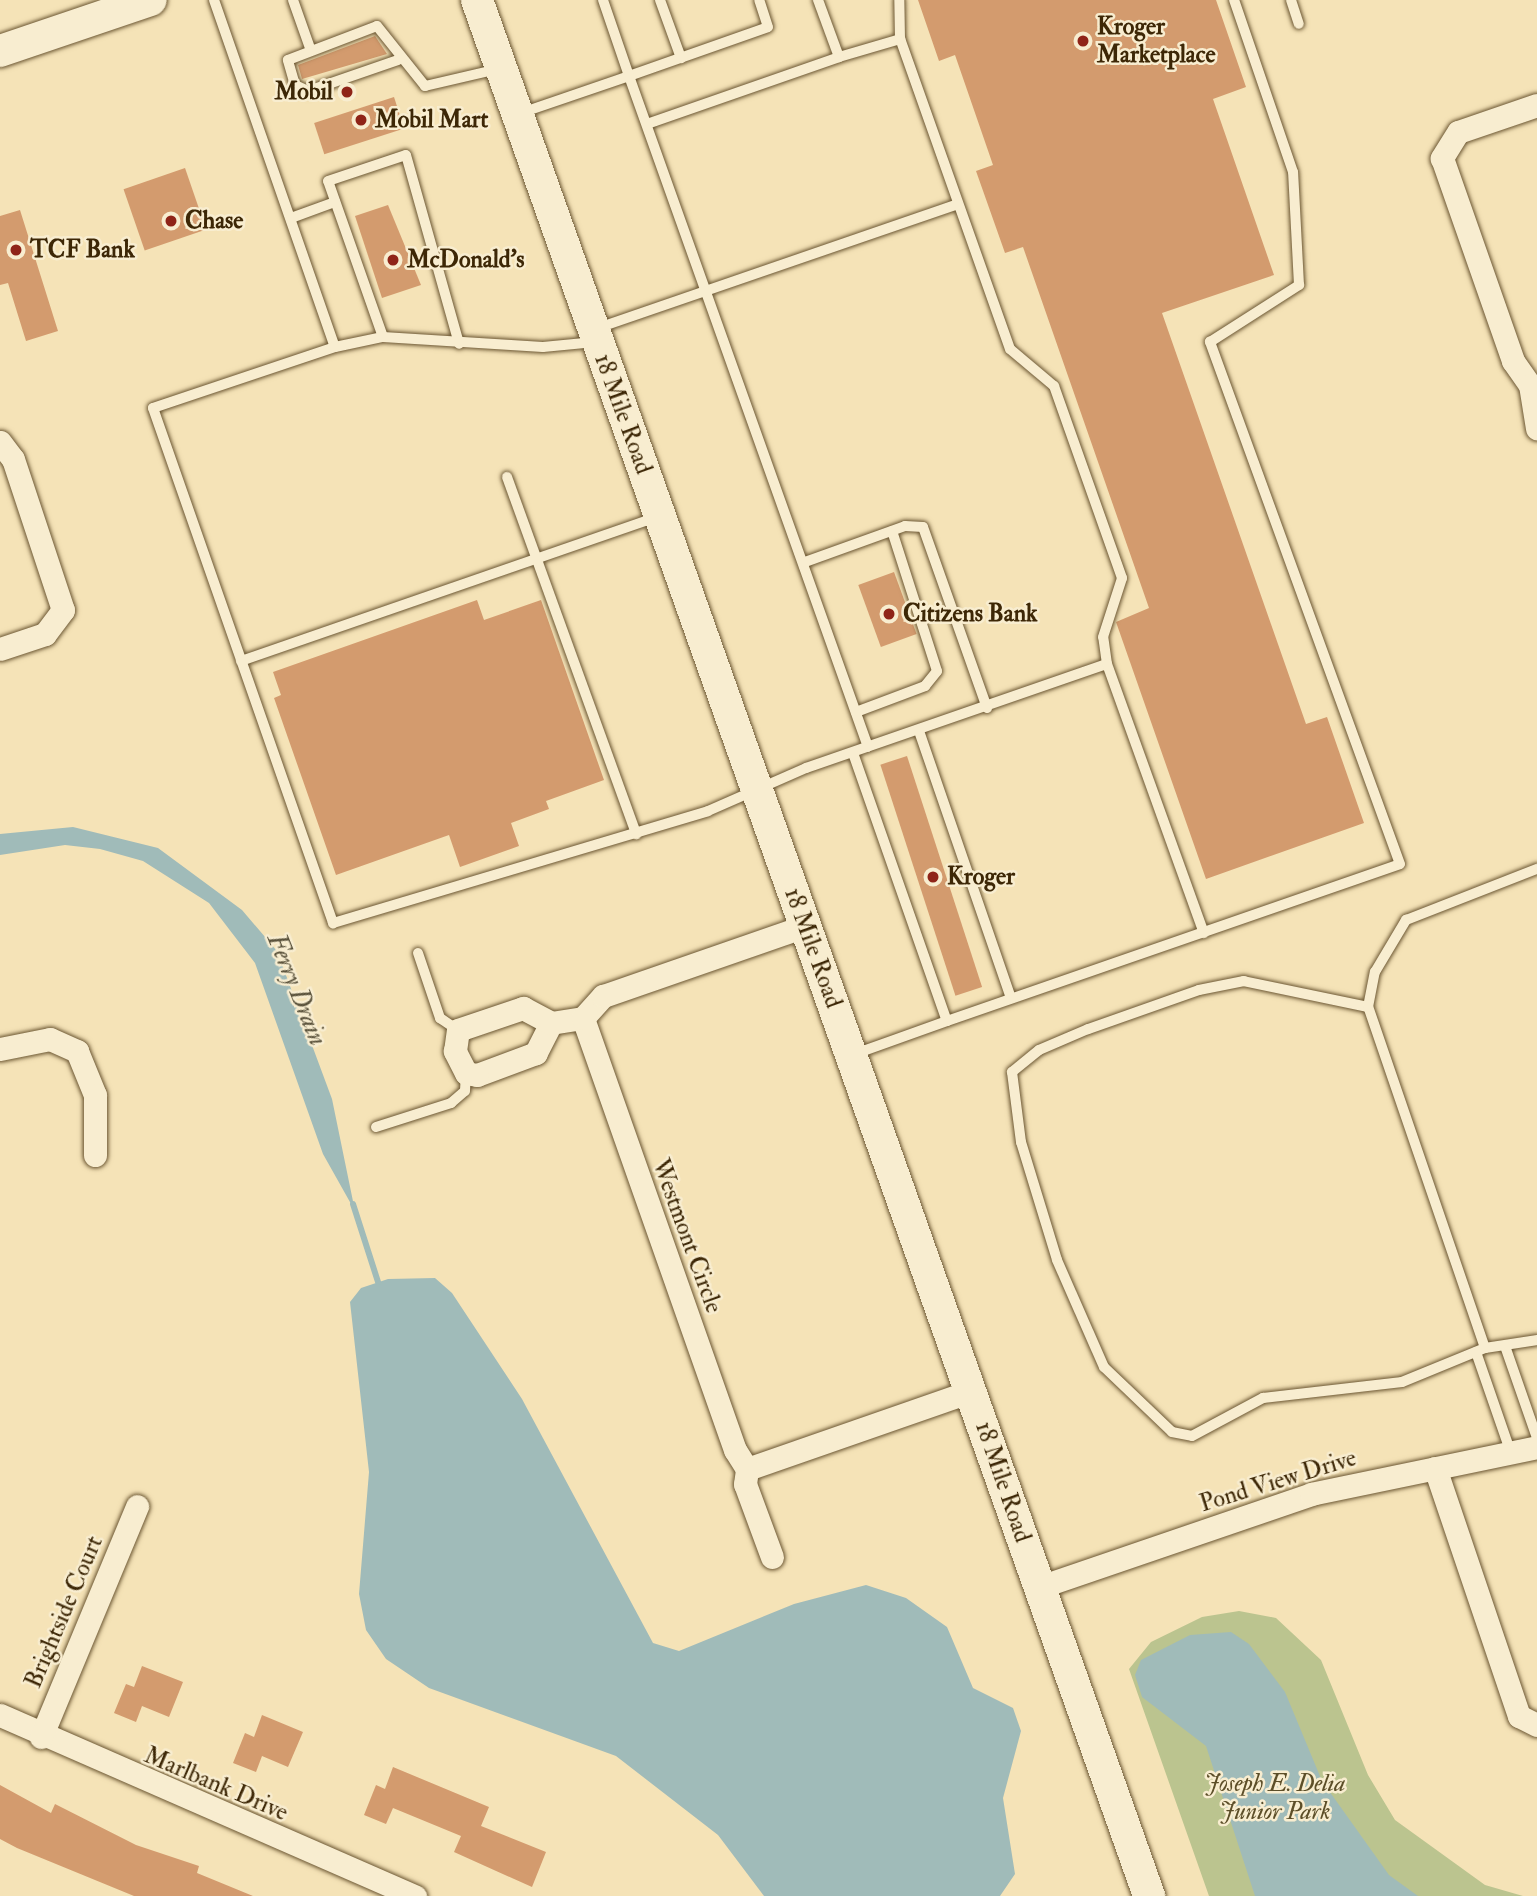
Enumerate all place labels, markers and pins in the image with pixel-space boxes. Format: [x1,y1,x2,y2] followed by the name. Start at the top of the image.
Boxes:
[1097,13,1215,69] place label: Kroger Marketplace
[1075,33,1091,49] marker: Kroger Marketplace
[274,78,333,106] place label: Mobil
[339,84,355,100] marker: Mobil
[375,106,488,134] place label: Mobil Mart
[353,112,369,128] marker: Mobil Mart
[185,207,243,235] place label: Chase
[163,213,179,229] marker: Chase
[30,236,135,264] place label: TCF Bank
[8,242,24,258] marker: TCF Bank
[407,246,525,274] place label: McDonald's
[385,252,401,268] marker: McDonald's
[903,600,1038,628] place label: Citizens Bank
[881,606,897,622] marker: Citizens Bank
[947,863,1015,891] place label: Kroger
[925,869,941,885] marker: Kroger

